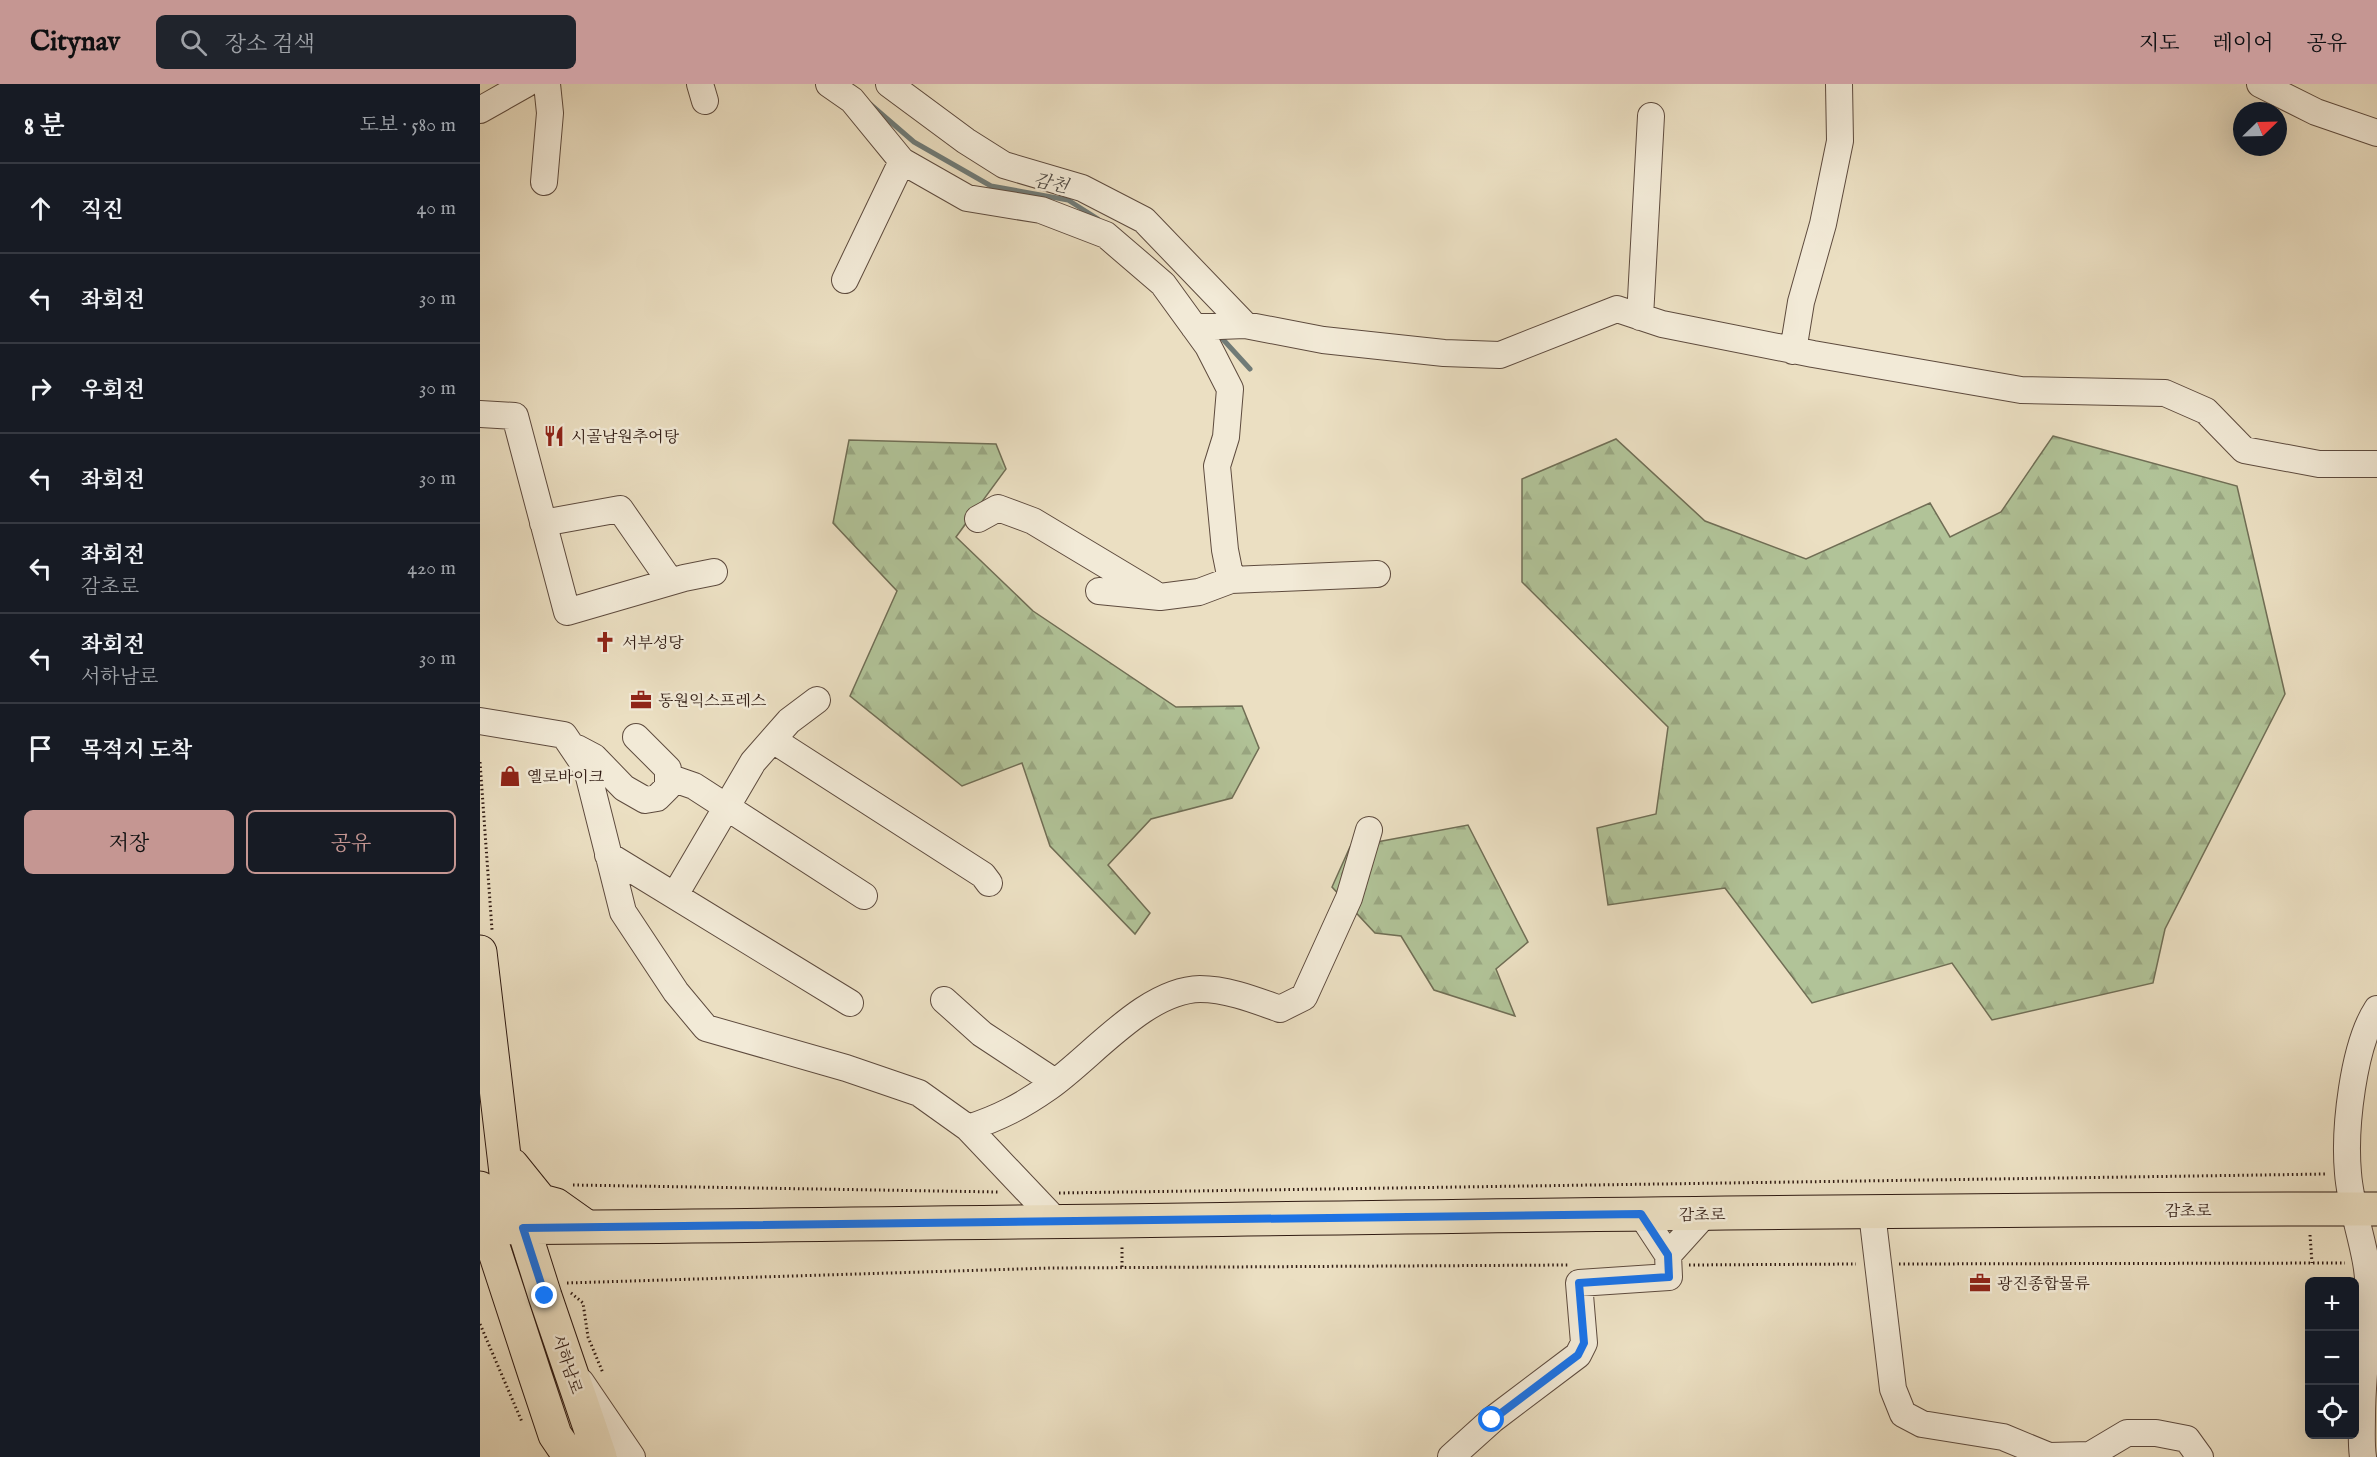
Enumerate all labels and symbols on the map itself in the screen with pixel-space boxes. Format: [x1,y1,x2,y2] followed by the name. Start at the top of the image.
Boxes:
[2233,102,2287,156] north arrow
[1031,169,1072,200] water label: 감천
[542,424,566,448] restaurant icon: 시골남원추어탕
[571,428,680,448] place label: 시골남원추어탕
[593,630,617,654] church icon: 서부성당
[622,634,684,654] place label: 서부성당
[629,688,653,712] office icon: 동원익스프레스
[658,692,767,712] place label: 동원익스프레스
[498,764,522,788] shop icon: 옐로바이크
[527,768,605,788] place label: 옐로바이크
[2165,1202,2212,1222] street label: 감초로
[1679,1206,1726,1226] street label: 감초로
[1968,1271,1992,1295] office icon: 광진종합물류
[1997,1275,2090,1295] place label: 광진종합물류
[531,1282,557,1308] route end
[547,1332,586,1398] street label: 서하남로
[1478,1406,1504,1432] route start

